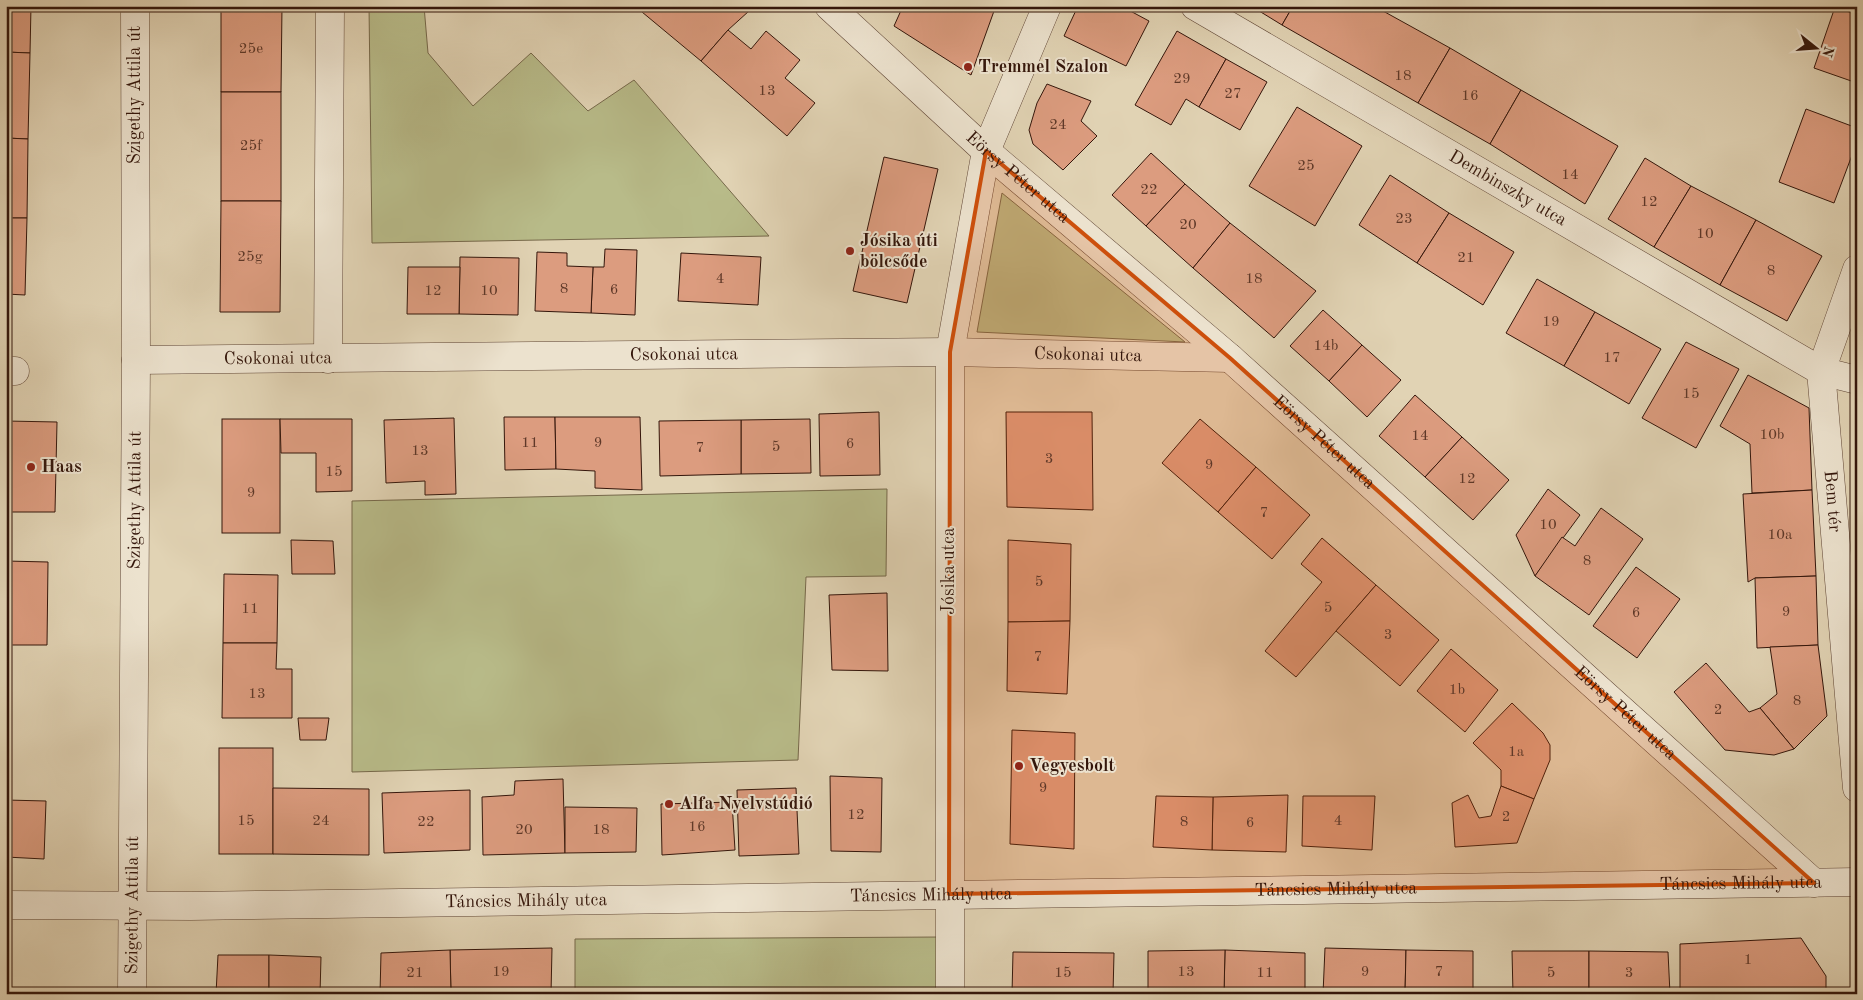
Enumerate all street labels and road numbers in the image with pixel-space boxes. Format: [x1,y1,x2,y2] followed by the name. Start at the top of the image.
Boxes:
[126,26,144,164] street label: Szigethy Attila út
[962,128,1073,227] street label: Eörsy Péter utca
[1446,147,1570,230] street label: Dembinszky utca
[630,345,738,364] street label: Csokonai utca
[1034,345,1142,365] street label: Csokonai utca
[224,349,332,368] street label: Csokonai utca
[1269,392,1379,493] street label: Eörsy Péter utca
[126,431,145,569] street label: Szigethy Attila út
[1821,470,1844,534] street label: Bem tér
[940,527,958,615] street label: Jósika utca
[1571,663,1680,764] street label: Eörsy Péter utca
[123,836,142,974] street label: Szigethy Attila út
[1659,874,1822,894] street label: Táncsics Mihály utca
[1254,879,1417,900] street label: Táncsics Mihály utca
[849,885,1012,906] street label: Táncsics Mihály utca
[445,891,608,911] street label: Táncsics Mihály utca

